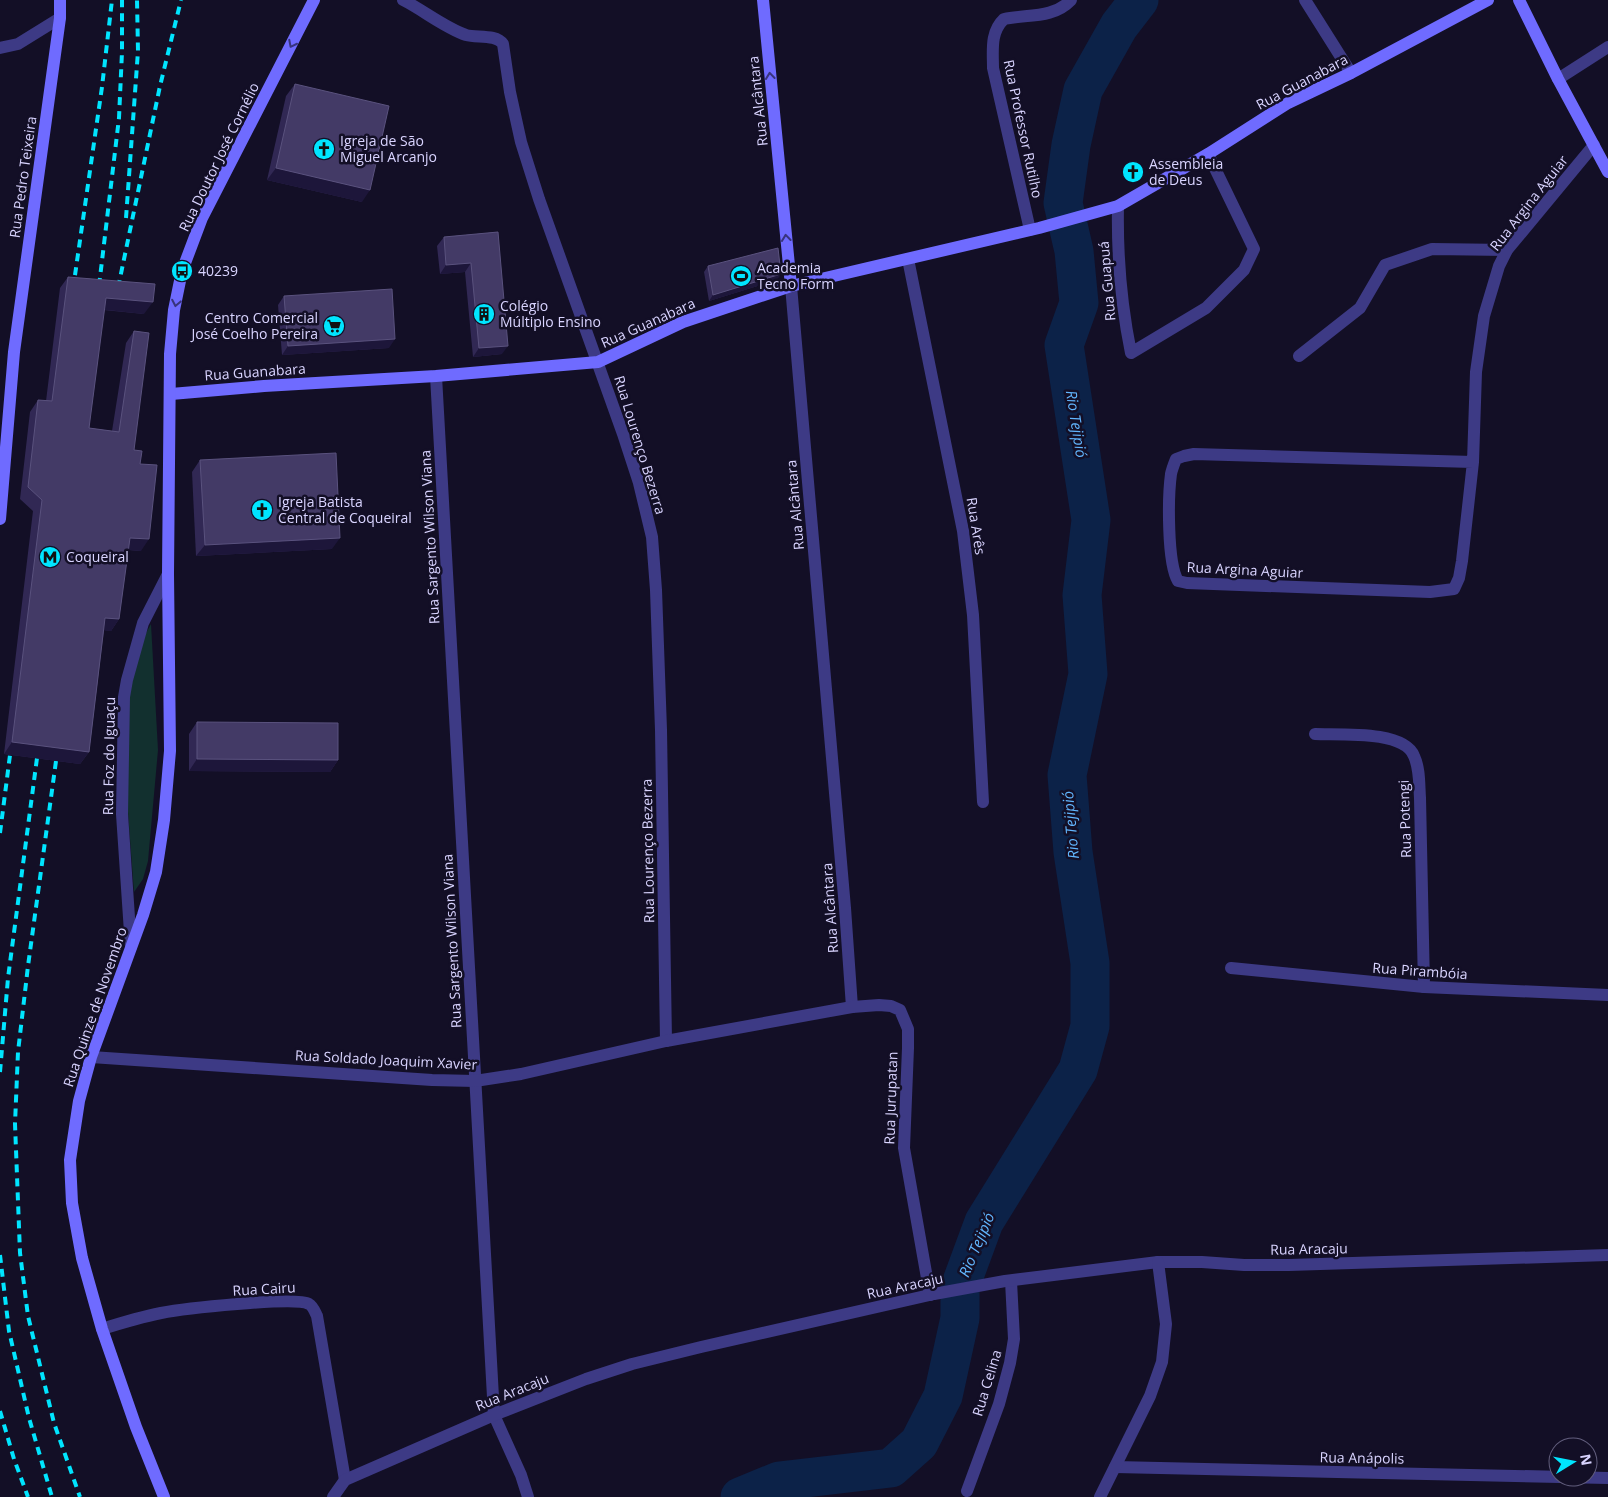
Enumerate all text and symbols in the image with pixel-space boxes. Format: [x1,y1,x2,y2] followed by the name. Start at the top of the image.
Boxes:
[288,38,298,47] one-way arrow
[1253,49,1351,114] street label: Rua Guanabara
[743,55,772,147] street label: Rua Alcântara
[1000,58,1047,200] street label: Rua Professor Rutilho
[765,72,776,80] one-way arrow
[174,79,263,235] street label: Rua Doutor José Cornélio
[5,115,40,239] street label: Rua Pedro Teixeira
[340,131,437,166] place label: Igreja de São Miguel Arcanjo
[312,137,336,161] church icon: Igreja de São Miguel Arcanjo
[1485,151,1572,254] street label: Rua Argina Aguiar
[1149,154,1223,189] place label: Assembleia de Deus
[1121,160,1145,184] church icon: Assembleia de Deus
[781,233,792,241] one-way arrow
[1094,240,1119,322] street label: Rua Guapuá
[757,258,834,293] place label: Academia Tecno Form
[170,259,194,283] bus stop icon: 40239
[198,261,238,280] place label: 40239
[729,264,753,288] sports icon: Academia Tecno Form
[598,293,698,352] street label: Rua Guanabara
[500,296,601,331] place label: Colégio Múltiplo Ensino
[171,298,181,307] one-way arrow
[472,302,496,326] building icon: Colégio Múltiplo Ensino
[189,308,318,343] place label: Centro Comercial José Coelho Pereira
[322,314,346,338] supermarket icon: Centro Comercial José Coelho Pereira
[204,358,306,385] street label: Rua Guanabara
[610,373,671,517] street label: Rua Lourenço Bezerra
[1062,389,1092,459] water label: Rio Tejipió
[415,450,444,625] street label: Rua Sargento Wilson Viana
[781,459,808,551] street label: Rua Alcântara
[278,492,412,527] place label: Igreja Batista Central de Coqueiral
[963,496,990,556] street label: Rua Arês
[250,498,274,522] church icon: Igreja Batista Central de Coqueiral
[38,545,62,569] metro station icon: Coqueiral
[66,547,129,566] place label: Coqueiral
[1186,557,1304,582] street label: Rua Argina Aguiar
[98,697,119,815] street label: Rua Foz do Iguaçu
[637,779,658,923] street label: Rua Lourenço Bezerra
[1394,780,1415,858] street label: Rua Potengi
[1057,790,1083,860] water label: Rio Tejipió
[437,854,466,1029] street label: Rua Sargento Wilson Viana
[817,862,842,954] street label: Rua Alcântara
[58,924,131,1089] street label: Rua Quinze de Novembro
[1372,958,1468,983] street label: Rua Pirambóia
[294,1045,478,1074] street label: Rua Soldado Joaquim Xavier
[879,1051,902,1145] street label: Rua Jurupatan
[954,1209,999,1280] water label: Rio Tejipió
[1270,1238,1348,1259] street label: Rua Aracaju
[865,1268,945,1303] street label: Rua Aracaju
[232,1277,296,1300] street label: Rua Cairu
[967,1347,1006,1419] street label: Rua Celina
[472,1368,551,1415] street label: Rua Aracaju
[1548,1437,1598,1487] north arrow
[1320,1447,1405,1468] street label: Rua Anápolis
[1576,1452,1597,1467] text: N

